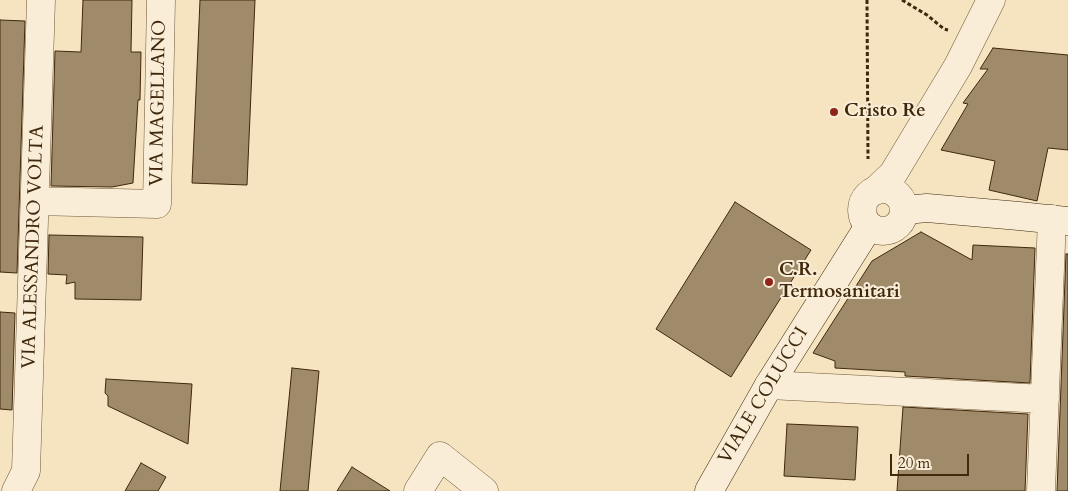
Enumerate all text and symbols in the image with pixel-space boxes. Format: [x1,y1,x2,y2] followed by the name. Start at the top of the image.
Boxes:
[146,20,172,186] street label: VIA MAGELLANO
[844,101,926,123] place label: Cristo Re
[828,106,840,118] marker: Cristo Re
[18,125,50,369] street label: VIA ALESSANDRO VOLTA
[779,260,900,304] place label: C.R. Termosanitari
[763,276,775,288] marker: C.R. Termosanitari
[714,323,814,469] street label: VIALE COLUCCI
[893,444,972,476] scale bar
[898,453,930,473] text: 20 m

